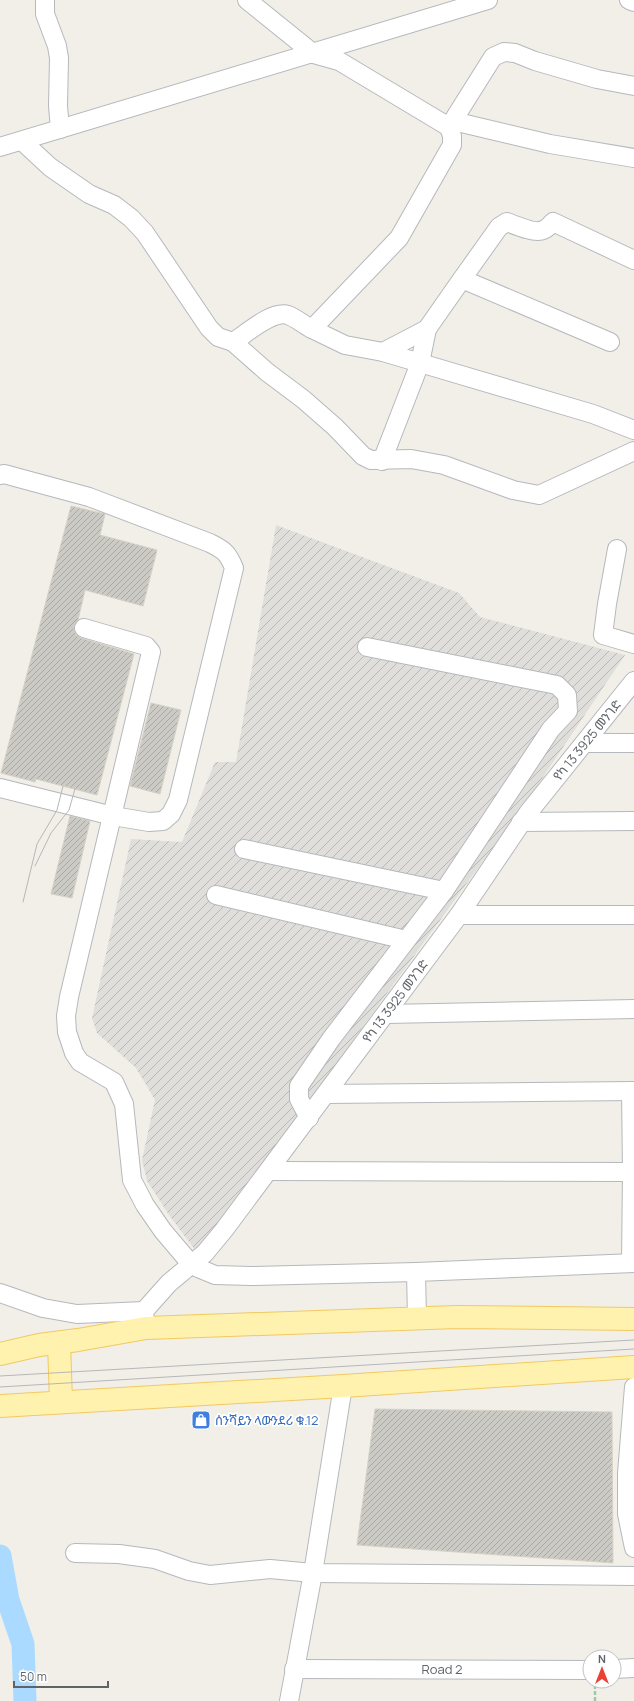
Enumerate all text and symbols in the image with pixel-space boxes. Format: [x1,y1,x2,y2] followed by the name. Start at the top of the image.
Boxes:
[549,695,626,784] street label: የካ 13 3925 መንገድ
[358,955,433,1046] street label: የካ 13 3925 መንገድ
[190,1409,212,1431] shop icon: ሰንሻይን ላውንደሪ ቁ.12
[215,1411,318,1429] place label: ሰንሻይን ላውንደሪ ቁ.12
[582,1649,622,1689] north arrow
[598,1651,606,1666] text: N
[422,1660,462,1678] street label: Road 2
[14,1663,108,1689] scale bar
[20,1668,47,1685] text: 50 m

